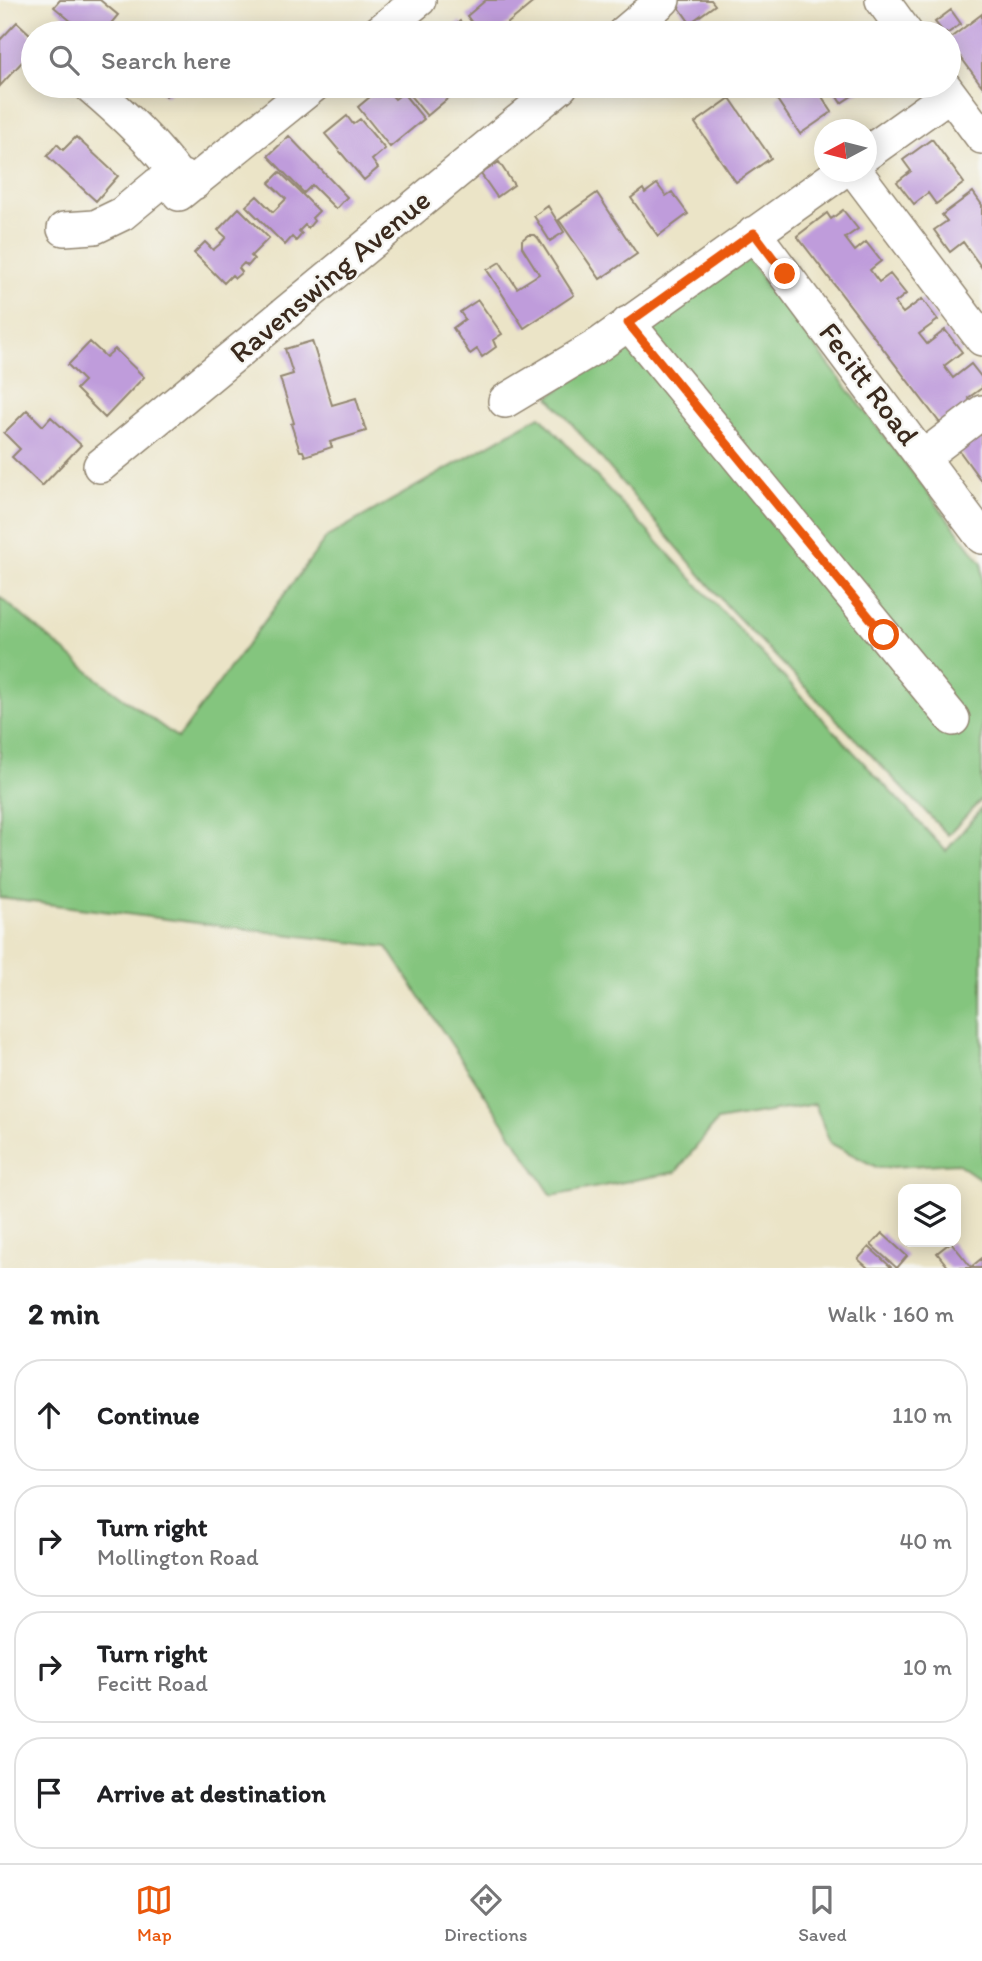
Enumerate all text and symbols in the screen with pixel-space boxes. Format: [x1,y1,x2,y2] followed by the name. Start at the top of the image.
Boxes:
[21,21,961,98] search box
[45,41,83,79] icon: search
[101,44,231,76] text: Search here
[814,119,877,182] north arrow
[222,181,438,371] street label: Ravenswing Avenue
[769,258,800,289] route end
[811,315,928,453] street label: Fecitt Road
[868,619,899,650] route start
[898,1184,961,1247] map controls
[898,1184,961,1247] button: layers
[28,1295,99,1332] text: 2 min
[828,1300,954,1328] text: Walk · 160 m
[30,1396,68,1434] icon: ahead
[97,1399,200,1431] text: Continue
[892,1401,952,1429] text: 110 m
[97,1511,208,1543] text: Turn right
[30,1522,68,1560] icon: right
[899,1527,952,1555] text: 40 m
[97,1543,259,1571] text: Mollington Road
[97,1637,208,1669] text: Turn right
[30,1648,68,1686] icon: right
[903,1653,952,1681] text: 10 m
[97,1669,208,1697] text: Fecitt Road
[30,1774,68,1812] icon: arrive
[97,1777,326,1809] text: Arrive at destination
[135,1881,173,1946] tab: Map
[444,1881,528,1946] tab: Directions
[798,1881,847,1946] tab: Saved

